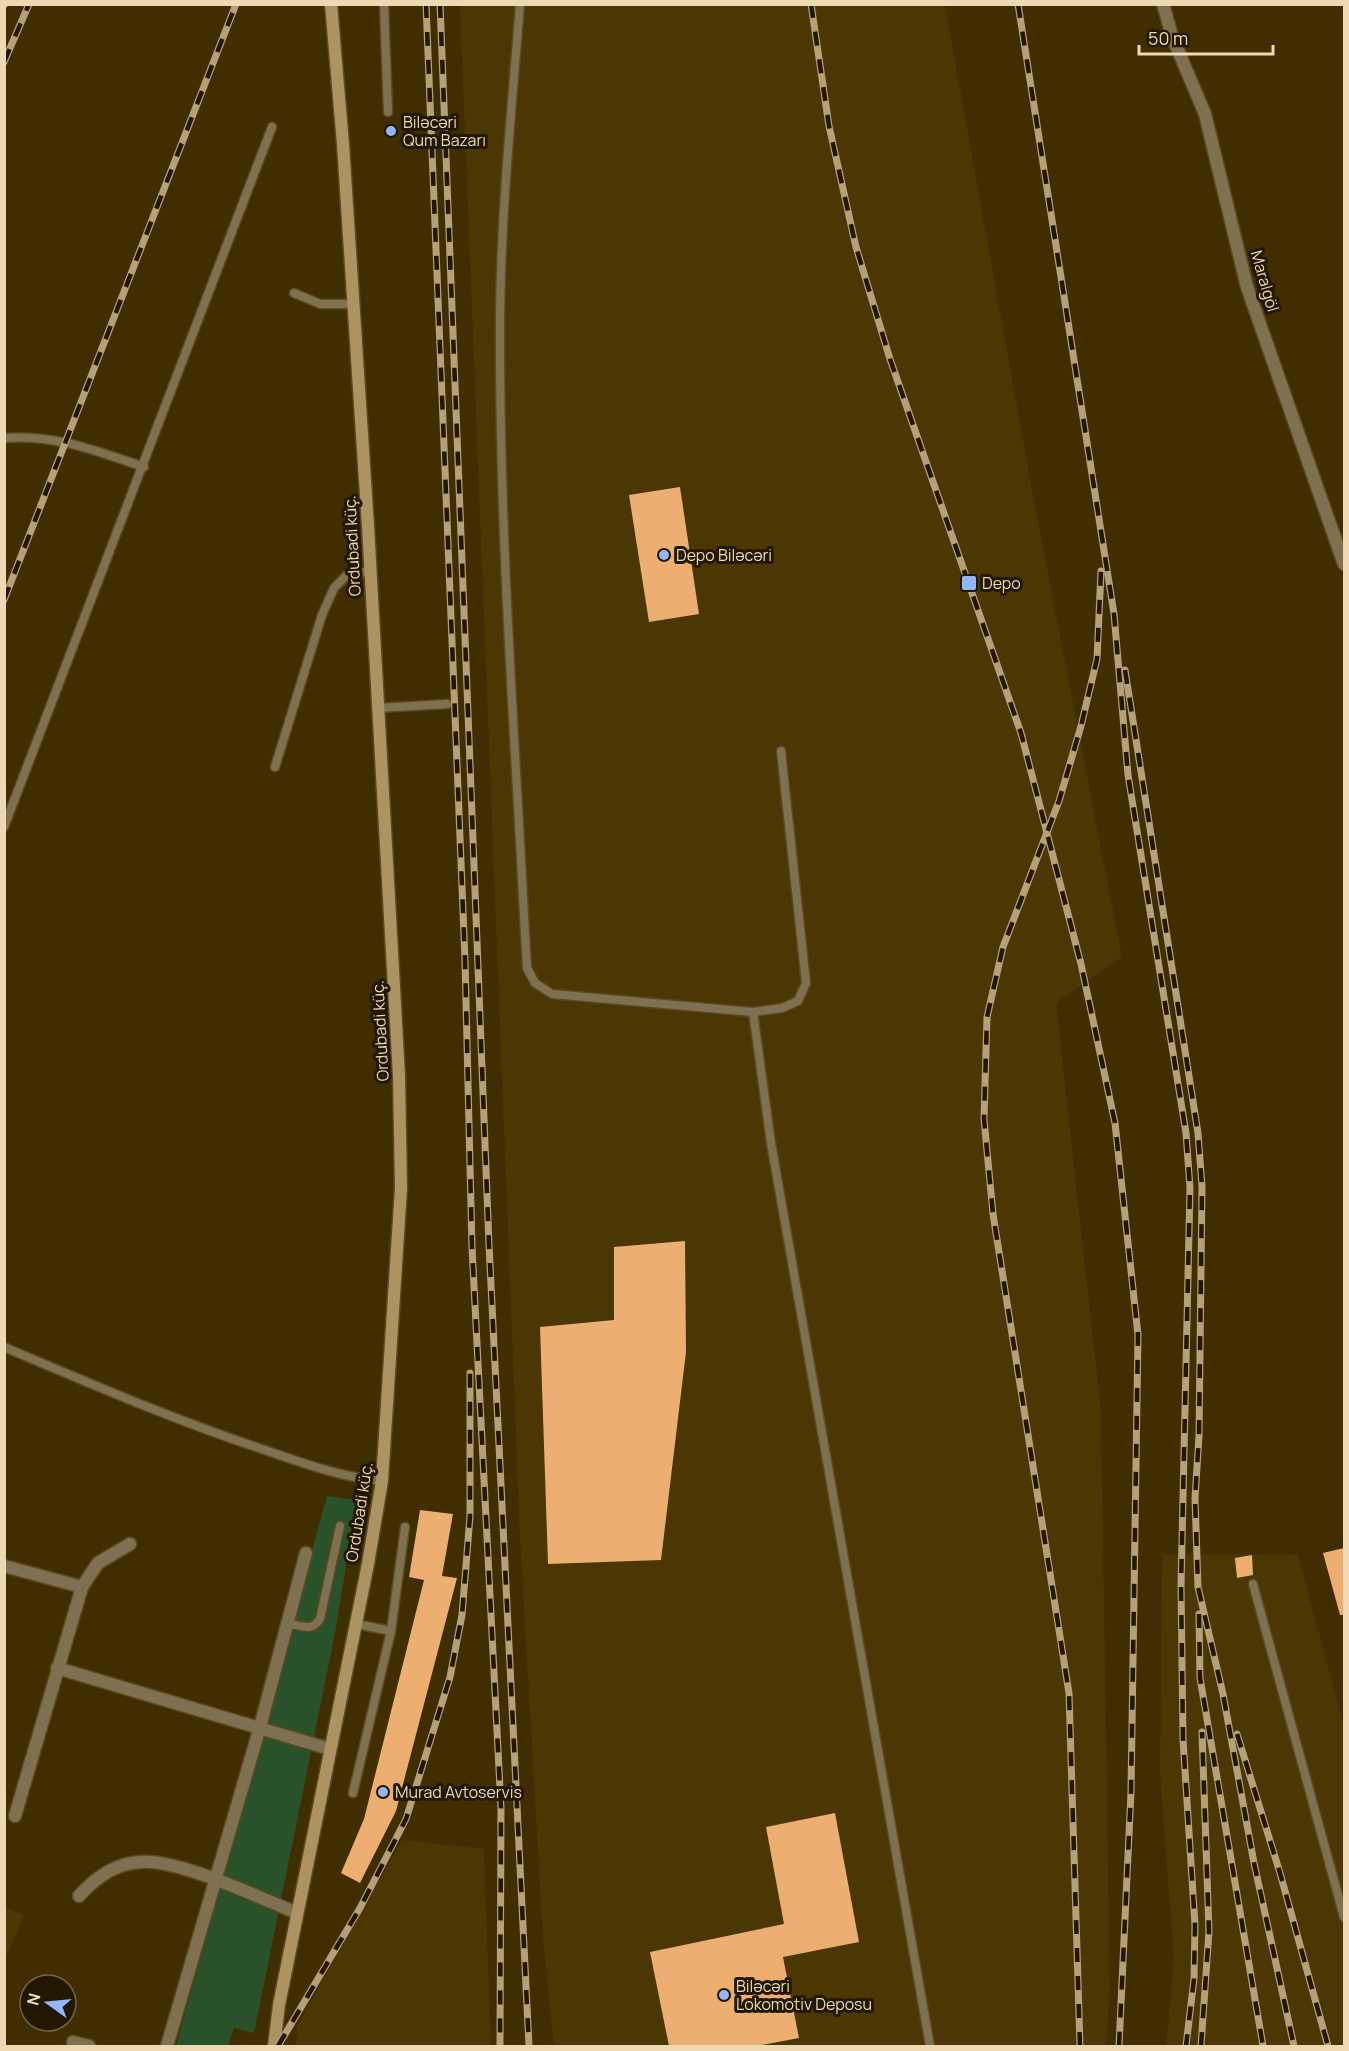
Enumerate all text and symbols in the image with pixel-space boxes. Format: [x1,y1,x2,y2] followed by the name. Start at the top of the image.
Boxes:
[1139,18,1272,56] scale bar
[1148,26,1188,50] text: 50 m
[403,111,486,151] place label: Biləcəri Qum Bazarı
[384,124,398,138] marker: Biləcəri Qum Bazarı
[1246,248,1284,314] street label: Maralgöl
[338,495,366,597] street label: Ordubadi küç.
[676,544,772,566] place label: Depo Biləcəri
[657,548,671,562] marker: Depo Biləcəri
[982,572,1021,594] place label: Depo
[960,574,978,592] marker: Depo
[366,980,394,1082] street label: Ordubadi küç.
[340,1460,378,1564] street label: Ordubadi küç.
[395,1781,522,1803] place label: Murad Avtoservis
[376,1785,390,1799] marker: Murad Avtoservis
[18,1973,78,2033] north arrow
[736,1975,872,2015] place label: Biləcəri Lokomotiv Deposu
[717,1988,731,2002] marker: Biləcəri Lokomotiv Deposu
[21,1991,46,2008] text: N

